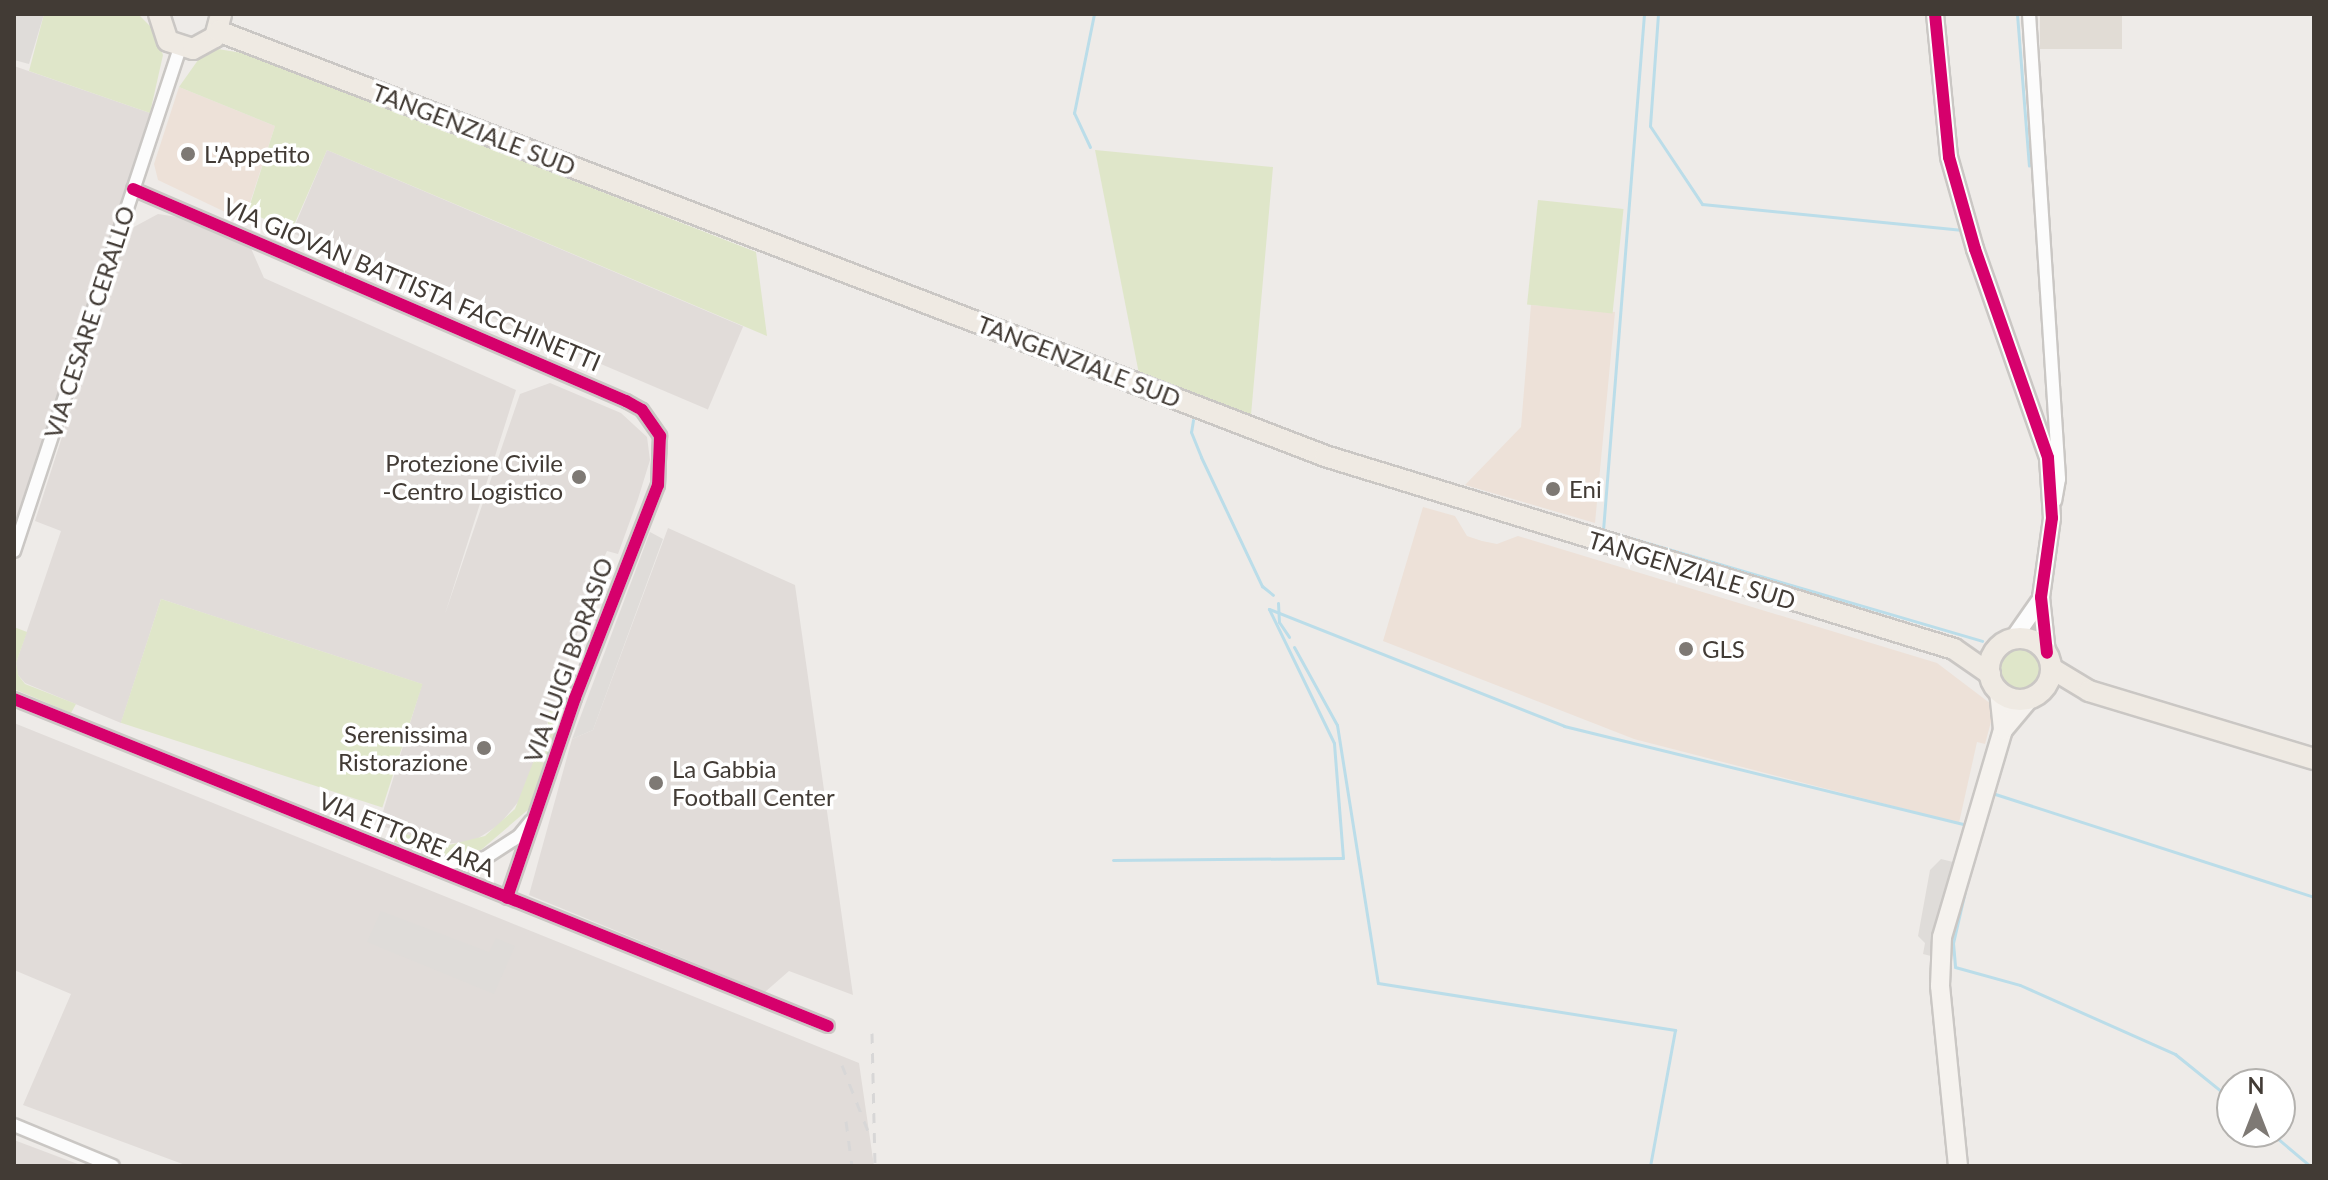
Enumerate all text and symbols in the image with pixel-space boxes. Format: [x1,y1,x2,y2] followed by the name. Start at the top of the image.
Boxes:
[368,77,580,181] street label: TANGENZIALE SUD
[204,140,310,168] place label: L'Appetito
[179,145,197,163] marker: L'Appetito
[218,191,606,377] street label: VIA GIOVAN BATTISTA FACCHINETTI
[38,202,140,442] street label: VIA CESARE CERALLO
[973,309,1185,413] street label: TANGENZIALE SUD
[383,449,563,505] place label: Protezione Civile -Centro Logistico
[570,468,588,486] marker: Protezione Civile -Centro Logistico
[1569,475,1602,503] place label: Eni
[1544,480,1562,498] marker: Eni
[1585,525,1799,615] street label: TANGENZIALE SUD
[517,553,619,767] street label: VIA LUIGI BORASIO
[1702,635,1745,663] place label: GLS
[1677,640,1695,658] marker: GLS
[338,720,468,776] place label: Serenissima Ristorazione
[475,739,493,757] marker: Serenissima Ristorazione
[672,755,835,811] place label: La Gabbia Football Center
[647,774,665,792] marker: La Gabbia Football Center
[314,785,500,883] street label: VIA ETTORE ARA
[2216,1068,2296,1148] north arrow
[2248,1072,2264,1099] text: N

